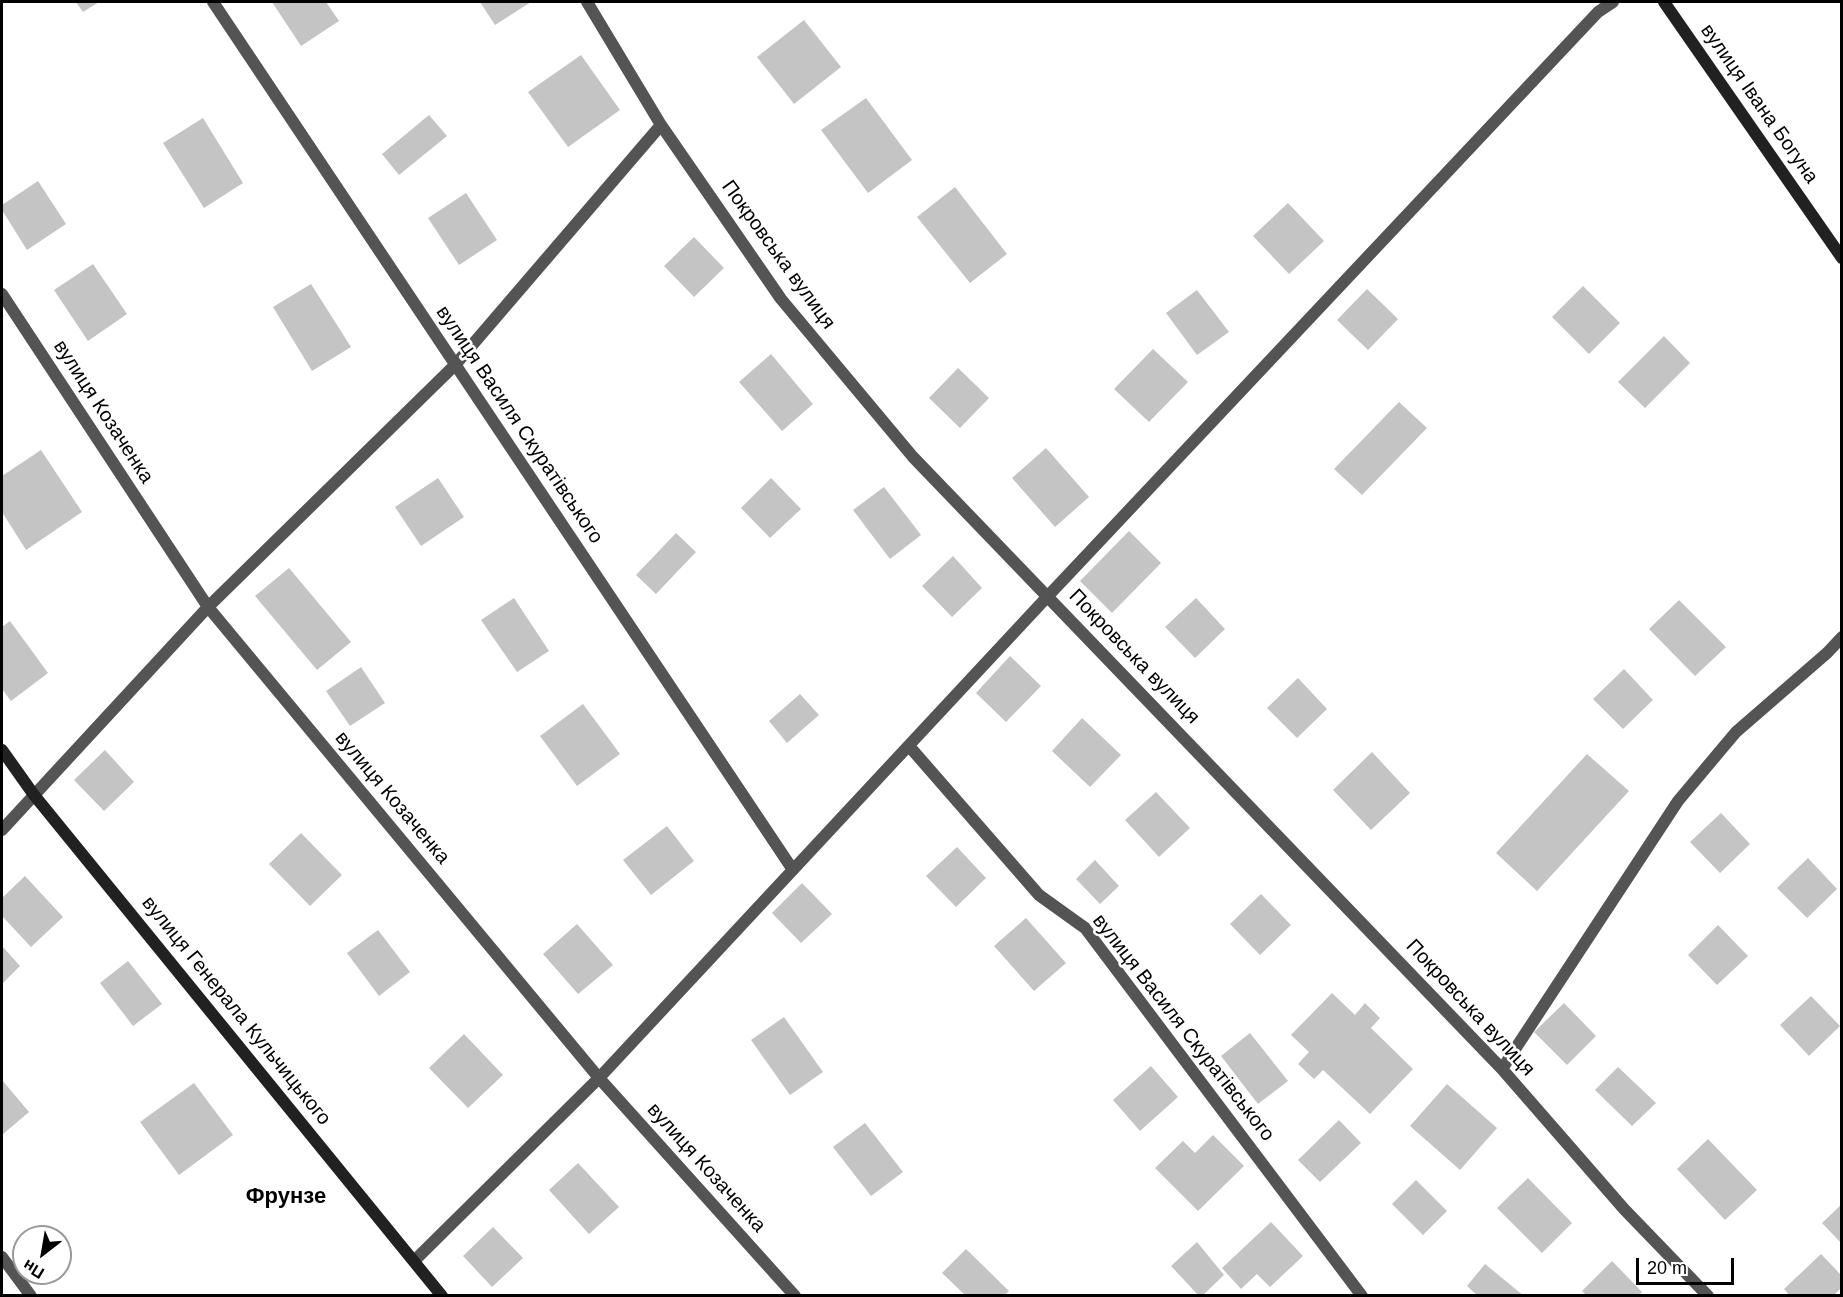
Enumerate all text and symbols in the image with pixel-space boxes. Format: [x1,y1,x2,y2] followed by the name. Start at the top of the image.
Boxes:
[1695,20,1823,188] street label: вулиця Івана Богуна
[716,176,840,334] street label: Покровська вулиця
[430,302,608,548] street label: вулиця Василя Скуратівського
[48,336,158,488] street label: вулиця Козаченка
[1064,585,1204,729] street label: Покровська вулиця
[330,727,454,869] street label: вулиця Козаченка
[136,892,336,1130] street label: вулиця Генерала Кульчицького
[1087,910,1279,1146] street label: вулиця Василя Скуратівського
[1401,935,1539,1081] street label: Покровська вулиця
[642,1098,770,1238] street label: вулиця Козаченка
[246,1184,326,1210] district label: Фрунзе
[12,1225,72,1285] north arrow
[1639,1246,1736,1284] scale bar
[20,1256,47,1282] text: Пн
[1647,1258,1687,1278] text: 20 m

